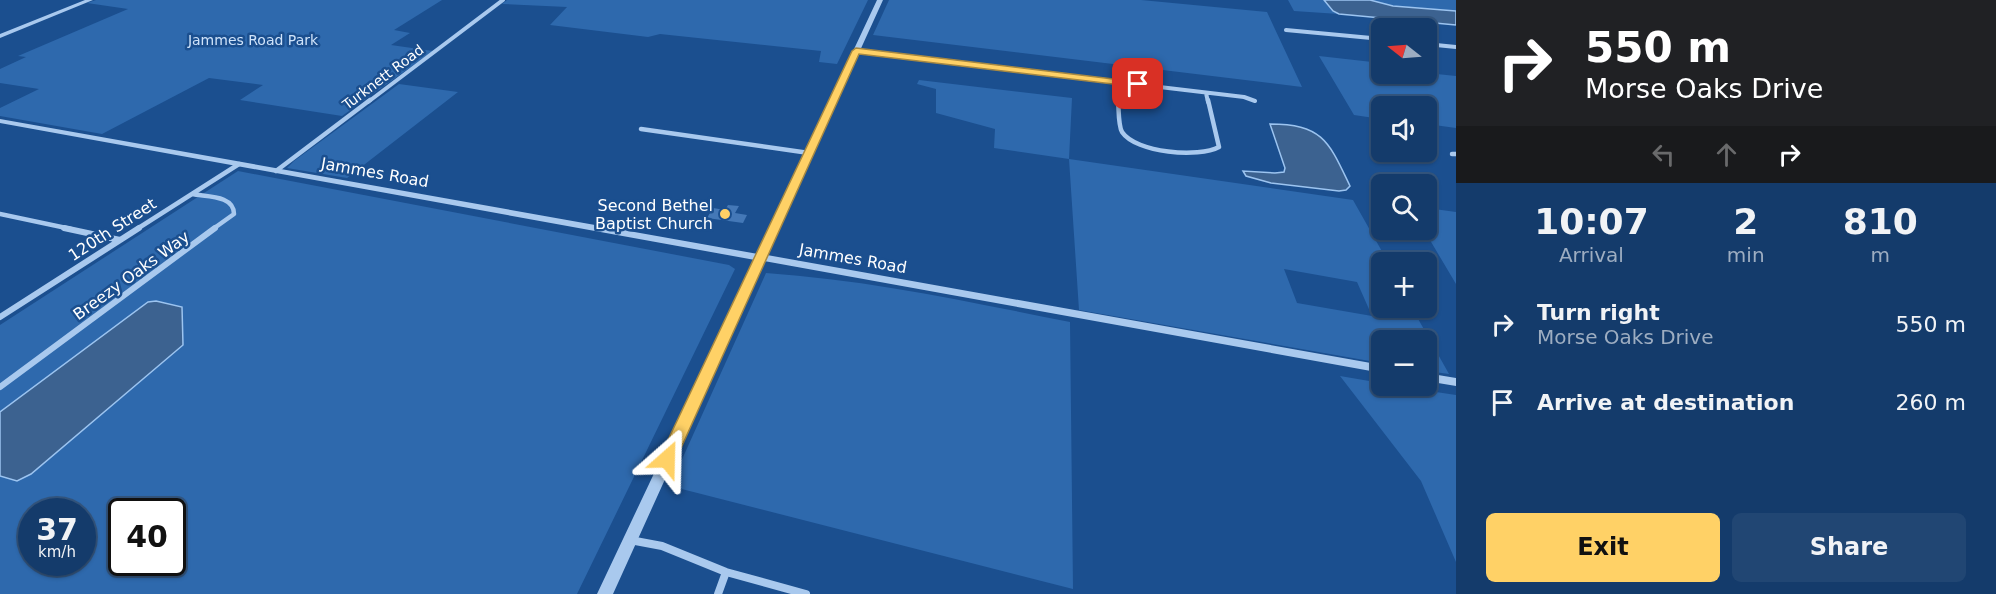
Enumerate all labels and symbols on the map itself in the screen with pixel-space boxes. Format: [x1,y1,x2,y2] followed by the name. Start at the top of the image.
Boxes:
[1371,18,1437,84] north arrow
[187,32,319,48] park label: Jammes Road Park
[339,41,427,113] street label: Turknett Road
[1112,58,1163,109] pin
[319,153,430,191] street label: Jammes Road
[65,194,160,265] street label: 120th Street
[595,196,713,233] place label: Second Bethel Baptist Church
[718,207,732,221] marker: Second Bethel Baptist Church
[69,227,193,324] street label: Breezy Oaks Way
[797,239,908,277] street label: Jammes Road
[635,427,699,491] position arrow
[108,498,186,576] speed limit sign: 40

